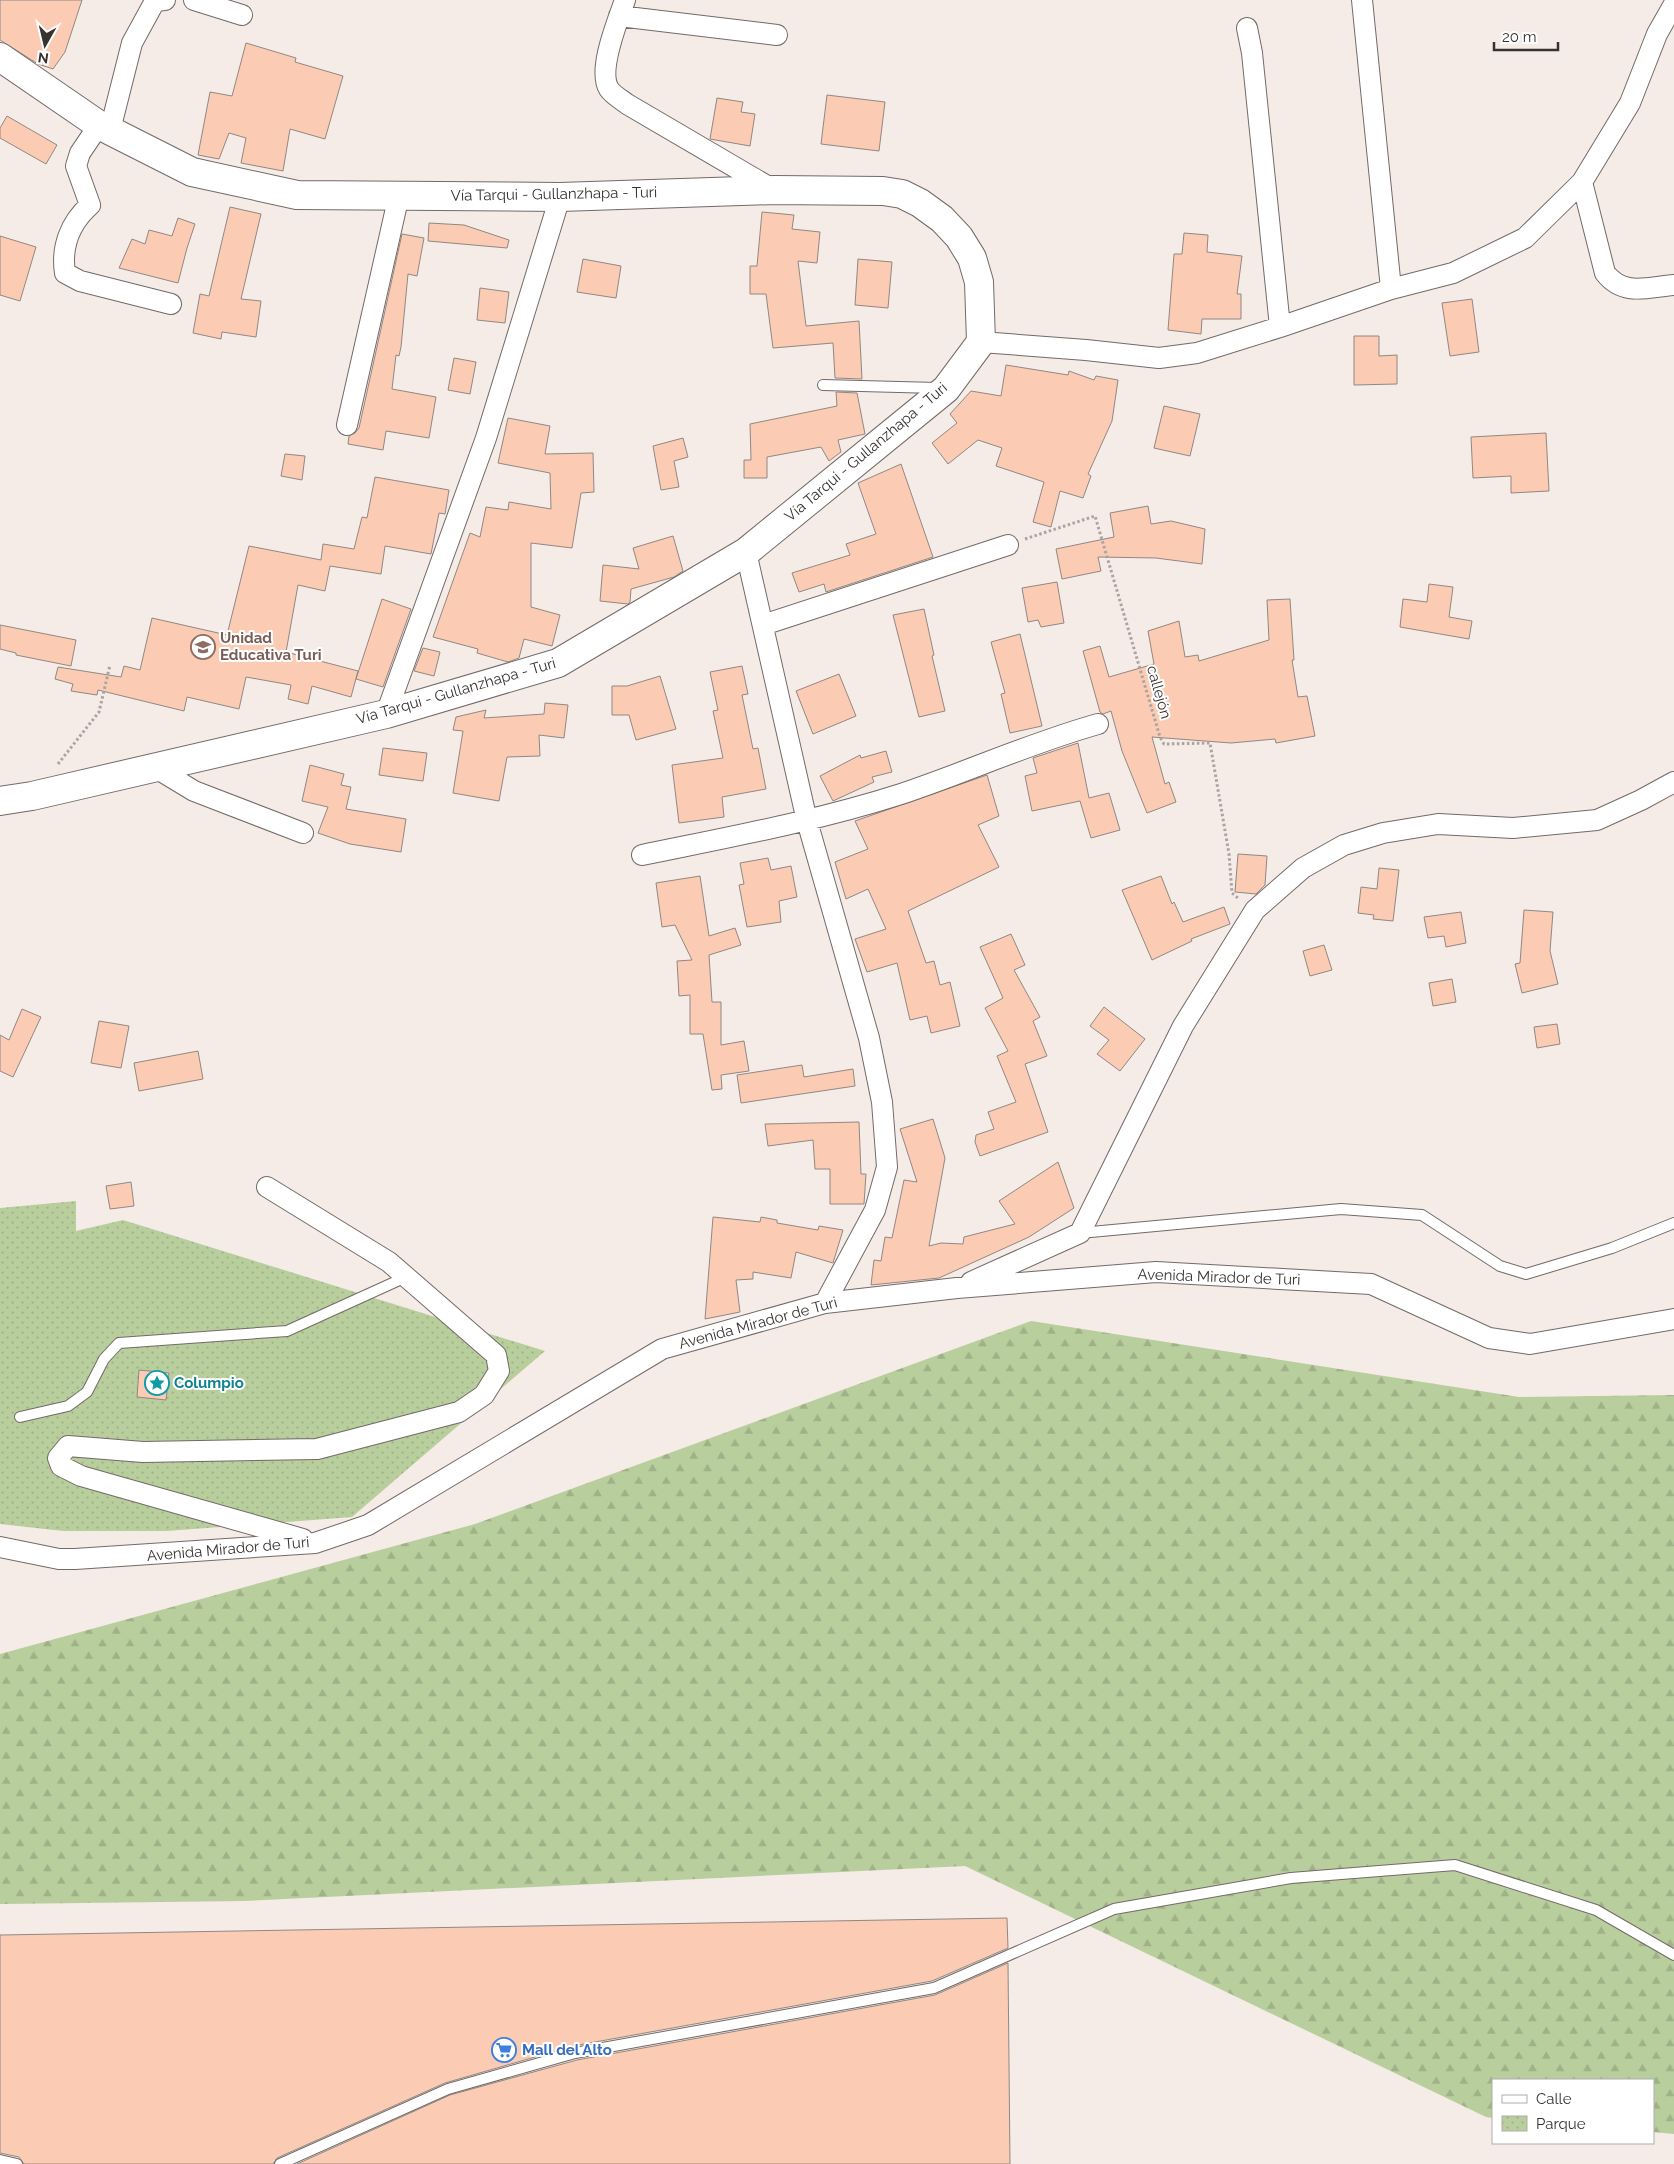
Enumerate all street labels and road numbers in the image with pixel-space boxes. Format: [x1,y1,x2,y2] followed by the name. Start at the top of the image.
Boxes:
[451,183,657,205] street label: Vía Tarqui - Gullanzhapa - Turi
[781,379,951,525] street label: Vía Tarqui - Gullanzhapa - Turi
[354,654,558,728] street label: Vía Tarqui - Gullanzhapa - Turi
[1143,663,1175,721] street label: callejón
[1137,1265,1301,1289] street label: Avenida Mirador de Turi
[677,1293,839,1353] street label: Avenida Mirador de Turi
[146,1533,310,1565] street label: Avenida Mirador de Turi

